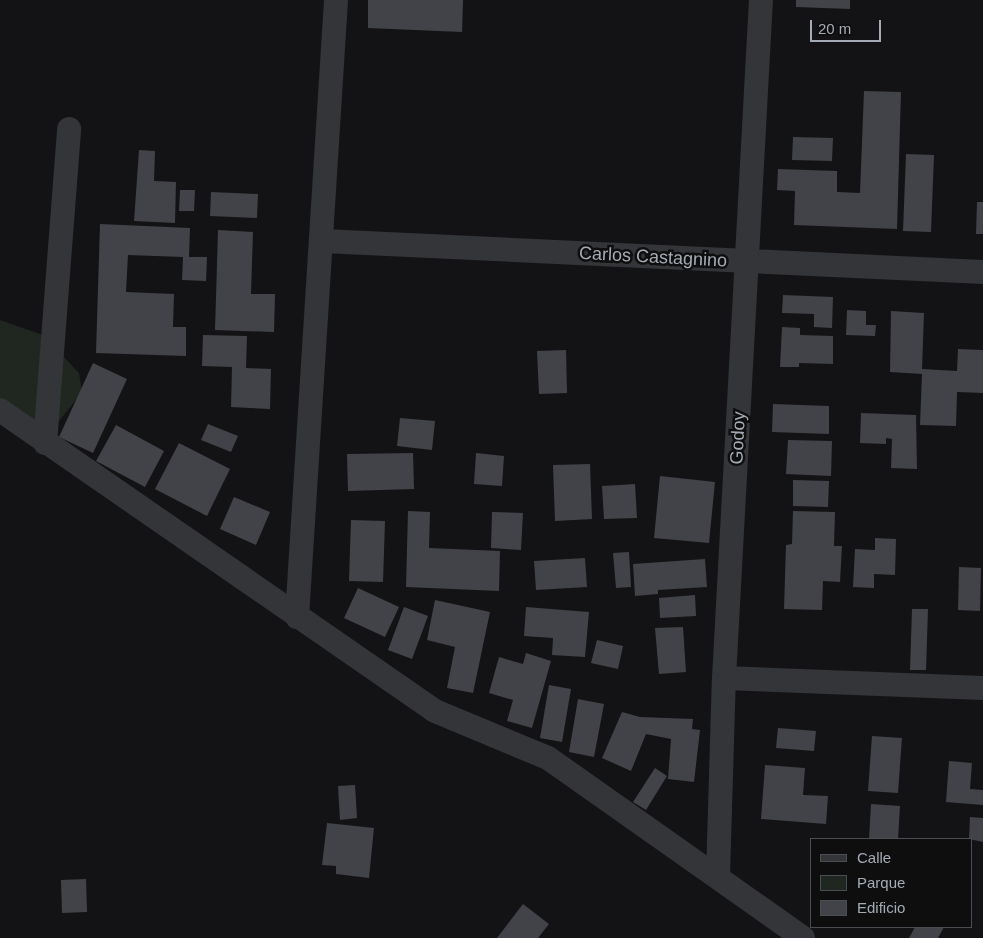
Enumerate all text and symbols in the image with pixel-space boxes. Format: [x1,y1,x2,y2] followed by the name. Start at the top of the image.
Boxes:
[813,10,884,42] scale bar
[818,20,851,37] text: 20 m
[578,242,728,272] street label: Carlos Castagnino
[726,411,750,465] street label: Godoy
[810,838,973,928] legend
[857,849,891,866] text: Calle
[857,874,905,891] text: Parque
[857,899,905,916] text: Edificio

